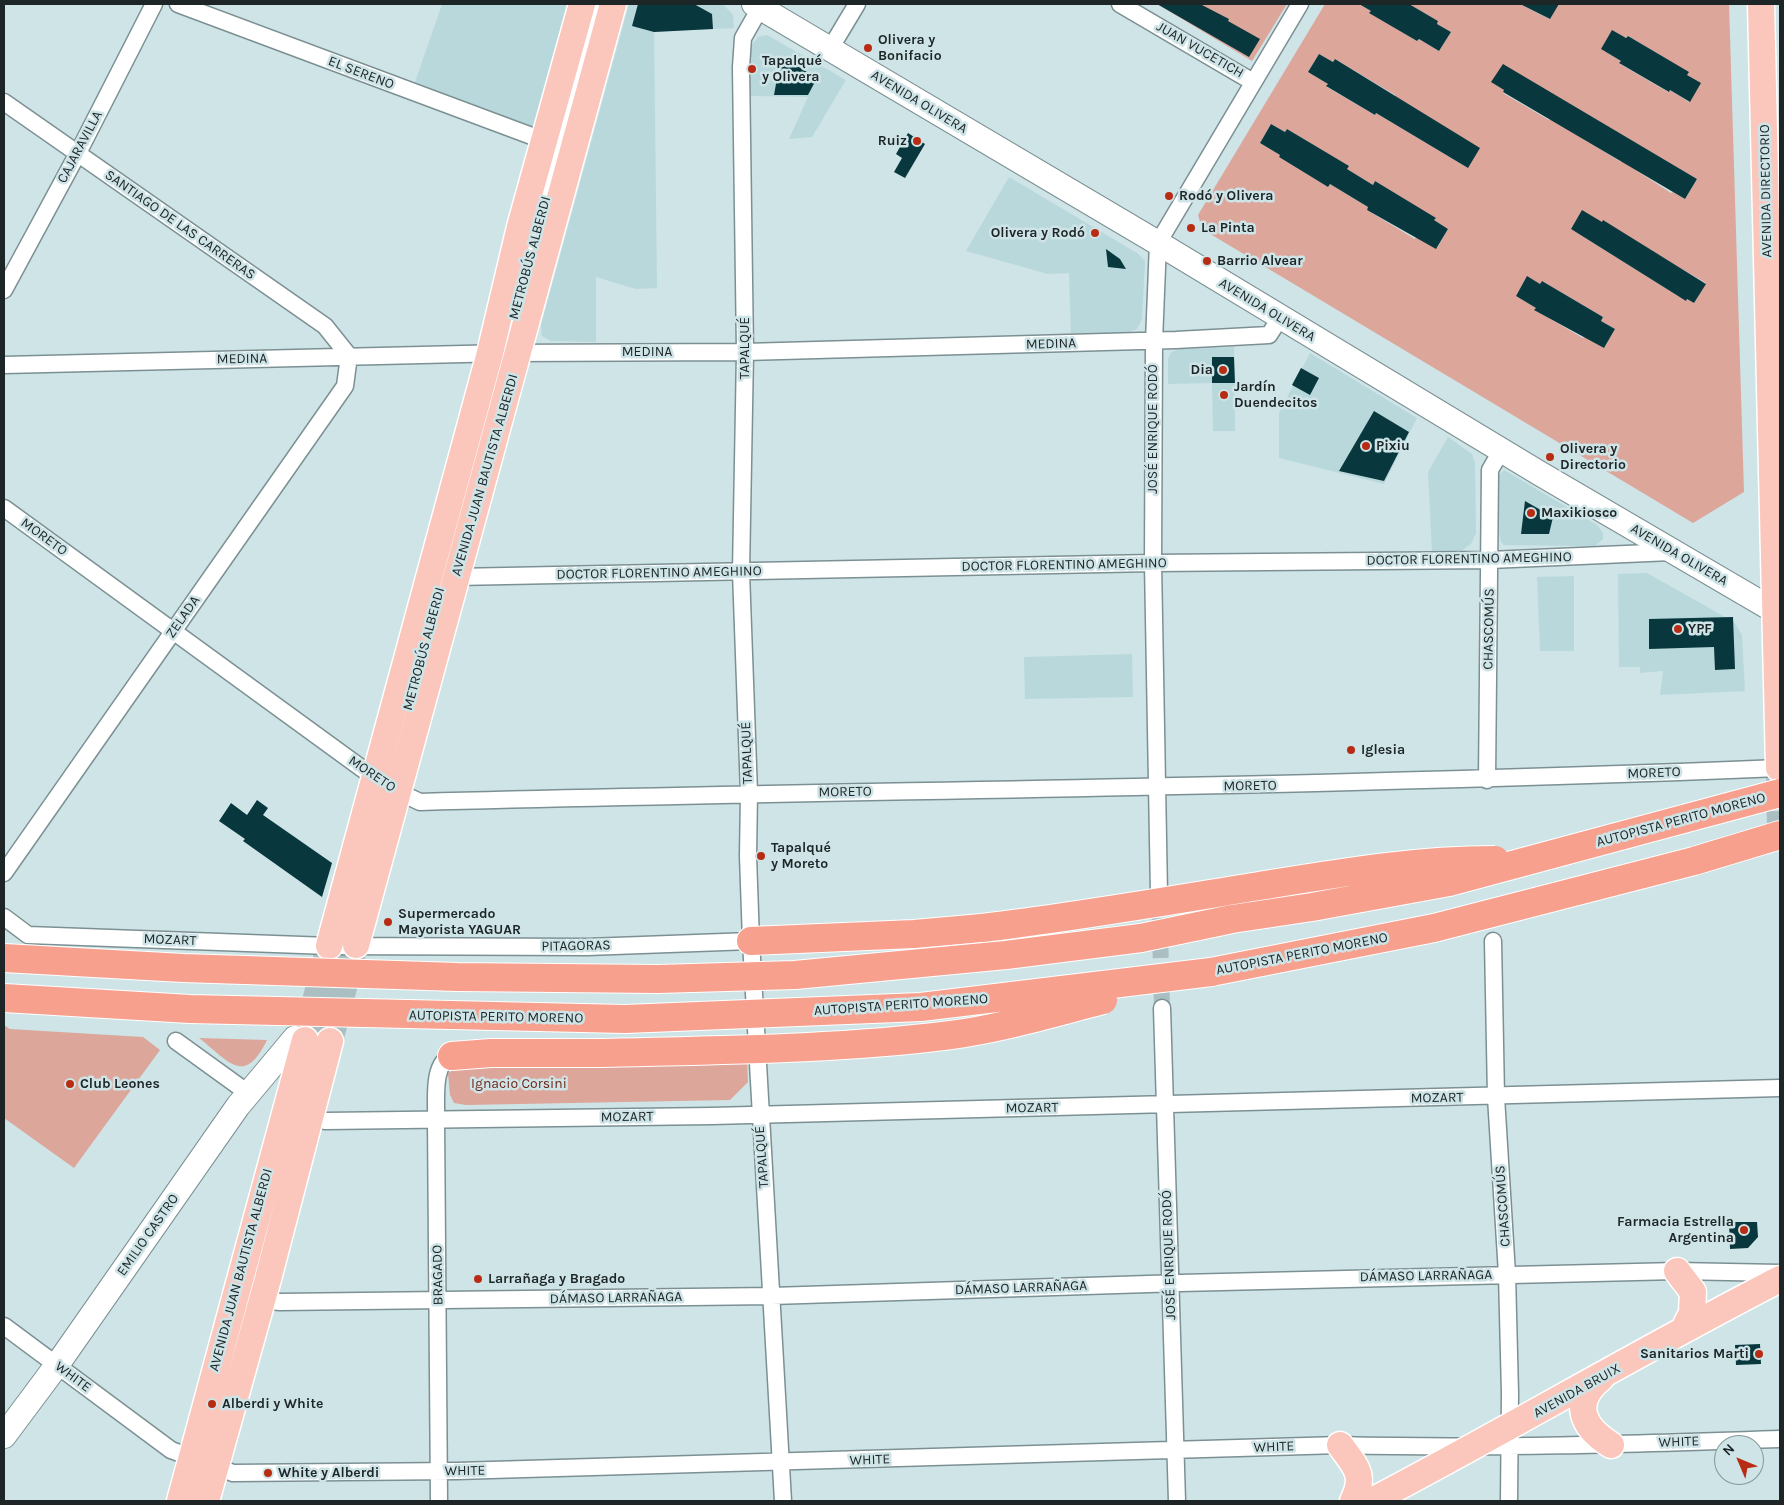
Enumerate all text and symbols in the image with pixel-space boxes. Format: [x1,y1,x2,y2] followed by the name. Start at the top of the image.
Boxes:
[1153,18,1247,82] street label: JUAN VUCETICH
[878,32,942,64] place label: Olivera y Bonifacio
[862,42,874,54] marker: Olivera y Bonifacio
[326,53,396,93] street label: EL SERENO
[762,53,822,85] place label: Tapalqué y Olivera
[746,63,758,75] marker: Tapalqué y Olivera
[868,67,970,137] street label: AVENIDA OLIVERA
[54,108,106,186] street label: CAJARAVILLA
[1756,124,1776,258] street label: AVENIDA DIRECTORIO
[878,133,907,149] place label: Ruiz
[911,135,923,147] marker: Ruiz
[101,167,259,283] street label: SANTIAGO DE LAS CARRERAS
[1179,188,1273,204] place label: Rodó y Olivera
[1163,190,1175,202] marker: Rodó y Olivera
[505,195,555,321] street label: METROBÚS ALBERDI
[1201,220,1255,236] place label: La Pinta
[1185,222,1197,234] marker: La Pinta
[991,225,1085,241] place label: Olivera y Rodó
[1089,227,1101,239] marker: Olivera y Rodó
[1217,253,1303,269] place label: Barrio Alvear
[1201,255,1213,267] marker: Barrio Alvear
[1216,275,1318,345] street label: AVENIDA OLIVERA
[737,317,753,379] street label: TAPALQUÉ
[1025,335,1077,353] street label: MEDINA
[622,344,672,360] street label: MEDINA
[217,350,267,368] street label: MEDINA
[1191,362,1213,378] place label: Dia
[1145,364,1161,494] street label: JOSÉ ENRIQUE RODÓ
[1217,364,1229,376] marker: Dia
[448,372,522,578] street label: AVENIDA JUAN BAUTISTA ALBERDI
[1234,379,1317,412] place label: Jardín Duendecitos
[1218,389,1230,401] marker: Jardín Duendecitos
[1376,438,1410,454] place label: Pixiu
[1360,440,1372,452] marker: Pixiu
[1560,441,1626,474] place label: Olivera y Directorio
[1544,451,1556,463] marker: Olivera y Directorio
[1541,505,1617,521] place label: Maxikiosco
[1525,507,1537,519] marker: Maxikiosco
[17,515,71,559] street label: MORETO
[1627,520,1731,590] street label: AVENIDA OLIVERA
[1366,549,1572,569] street label: DOCTOR FLORENTINO AMEGHINO
[961,555,1167,575] street label: DOCTOR FLORENTINO AMEGHINO
[556,563,762,583] street label: DOCTOR FLORENTINO AMEGHINO
[399,586,449,712] street label: METROBÚS ALBERDI
[1480,588,1498,670] street label: CHASCOMÚS
[162,593,204,641] street label: ZELADA
[1688,621,1712,637] place label: YPF
[1672,623,1684,635] marker: YPF
[738,722,756,784] street label: TAPALQUÉ
[1361,742,1405,758] place label: Iglesia
[1345,744,1357,756] marker: Iglesia
[345,752,399,796] street label: MORETO
[1627,764,1681,782] street label: MORETO
[1223,777,1277,795] street label: MORETO
[818,783,872,801] street label: MORETO
[1595,789,1767,851] street label: AUTOPISTA PERITO MORENO
[771,840,831,872] place label: Tapalqué y Moreto
[755,850,767,862] marker: Tapalqué y Moreto
[398,906,521,939] place label: Supermercado Mayorista YAGUAR
[382,916,394,928] marker: Supermercado Mayorista YAGUAR
[1215,929,1389,979] street label: AUTOPISTA PERITO MORENO
[143,931,197,949] street label: MOZART
[541,937,611,955] street label: PITAGORAS
[813,991,989,1019] street label: AUTOPISTA PERITO MORENO
[409,1007,583,1027] street label: AUTOPISTA PERITO MORENO
[80,1076,160,1092] place label: Club Leones
[471,1076,567,1092] park label: Ignacio Corsini
[64,1078,76,1090] marker: Club Leones
[1410,1089,1464,1107] street label: MOZART
[1005,1099,1059,1117] street label: MOZART
[600,1108,654,1126] street label: MOZART
[751,1125,773,1189] street label: TAPALQUÉ
[1492,1165,1514,1247] street label: CHASCOMÚS
[206,1167,276,1373] street label: AVENIDA JUAN BAUTISTA ALBERDI
[1158,1190,1180,1320] street label: JOSÉ ENRIQUE RODÓ
[114,1191,182,1279] street label: EMILIO CASTRO
[1617,1214,1734,1246] place label: Farmacia Estrella Argentina
[1738,1224,1750,1236] marker: Farmacia Estrella Argentina
[429,1245,447,1305] street label: BRAGADO
[1360,1266,1492,1286] street label: DÁMASO LARRAÑAGA
[488,1271,625,1287] place label: Larrañaga y Bragado
[472,1273,484,1285] marker: Larrañaga y Bragado
[955,1277,1087,1299] street label: DÁMASO LARRAÑAGA
[550,1288,682,1308] street label: DÁMASO LARRAÑAGA
[1640,1346,1749,1362] place label: Sanitarios Marti
[1753,1348,1765,1360] marker: Sanitarios Marti
[52,1358,94,1396] street label: WHITE
[1531,1360,1623,1422] street label: AVENIDA BRUIX
[222,1396,323,1412] place label: Alberdi y White
[206,1398,218,1410] marker: Alberdi y White
[1658,1433,1700,1451] street label: WHITE
[1714,1435,1764,1485] north arrow
[1253,1438,1295,1456] street label: WHITE
[1719,1440,1738,1459] text: N
[849,1451,891,1469] street label: WHITE
[445,1462,485,1480] street label: WHITE
[278,1465,379,1481] place label: White y Alberdi
[262,1467,274,1479] marker: White y Alberdi

